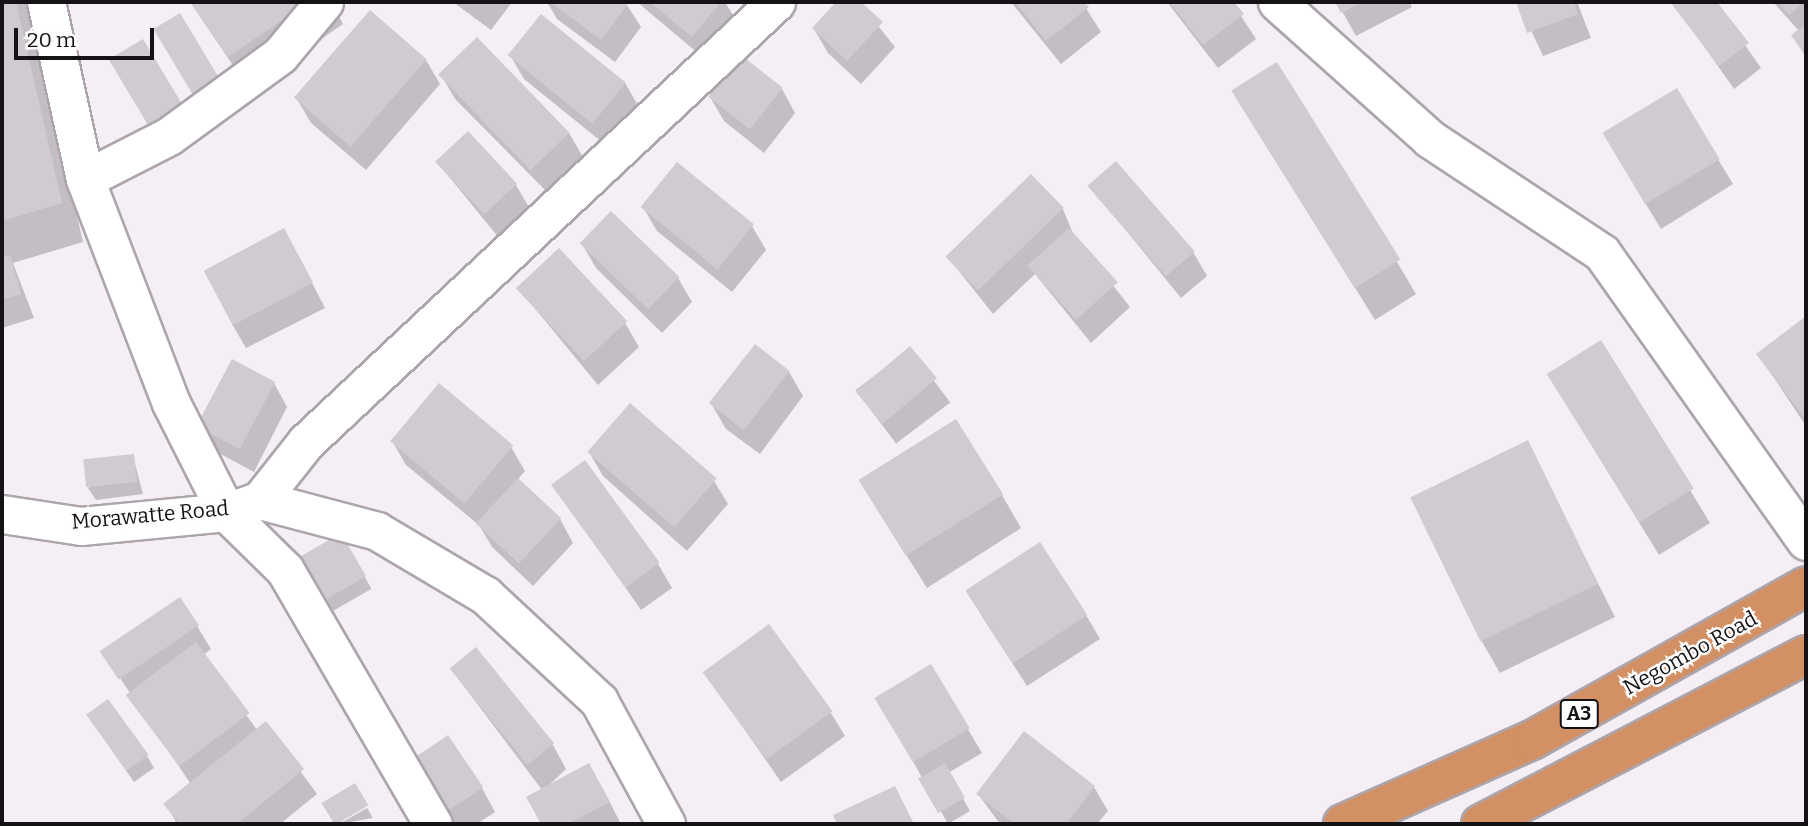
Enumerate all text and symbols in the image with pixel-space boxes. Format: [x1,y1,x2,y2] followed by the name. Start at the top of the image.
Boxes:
[18,14,158,58] scale bar
[27,27,76,53] text: 20 m
[70,496,230,534] street label: Morawatte Road
[1619,606,1761,700] street label: Negombo Road
[1560,698,1598,730] road number: A3

